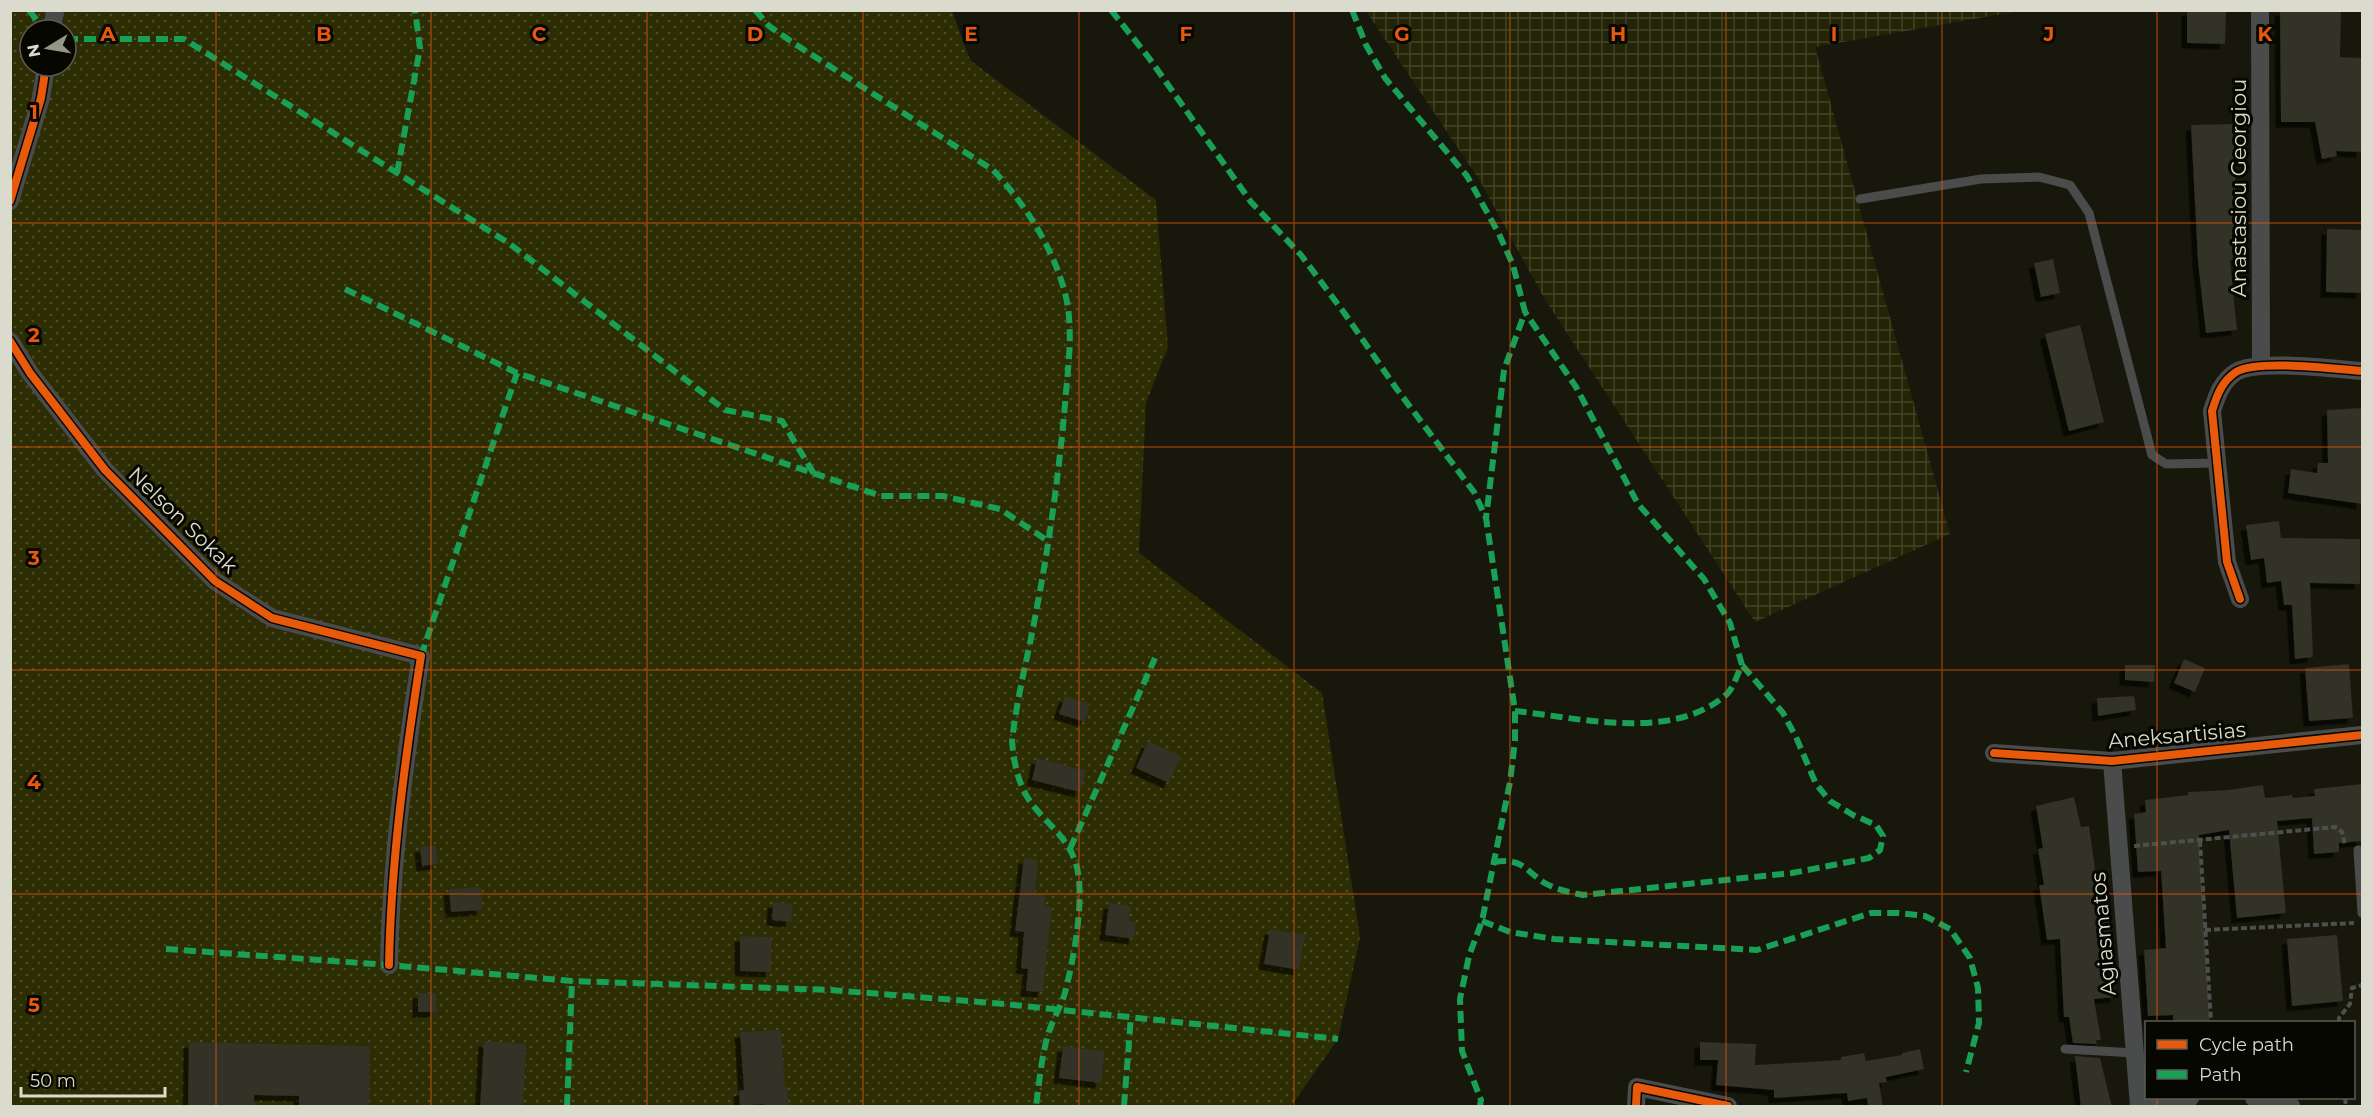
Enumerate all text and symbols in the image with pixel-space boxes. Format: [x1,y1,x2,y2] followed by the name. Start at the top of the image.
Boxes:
[18,18,78,78] north arrow
[99,22,116,46] text: A
[316,22,332,46] text: B
[532,22,547,46] text: C
[747,22,763,46] text: D
[964,22,978,46] text: E
[1180,22,1193,46] text: F
[1394,22,1410,46] text: G
[1610,22,1626,46] text: H
[1831,22,1837,46] text: I
[2043,22,2054,46] text: J
[2258,22,2274,46] text: K
[23,43,44,59] text: N
[2226,79,2251,297] street label: Anastasiou Georgiou
[30,100,38,124] text: 1
[28,323,40,347] text: 2
[123,462,243,579] street label: Nelson Sokak
[27,546,40,570] text: 3
[2107,717,2247,753] street label: Aneksartisias
[27,770,41,794] text: 4
[2085,871,2121,997] street label: Agiasmatos
[28,993,40,1017] text: 5
[2145,1021,2355,1099] legend
[2199,1034,2294,1056] text: Cycle path
[21,1060,165,1098] scale bar
[2199,1064,2242,1086] text: Path
[30,1070,76,1092] text: 50 m

